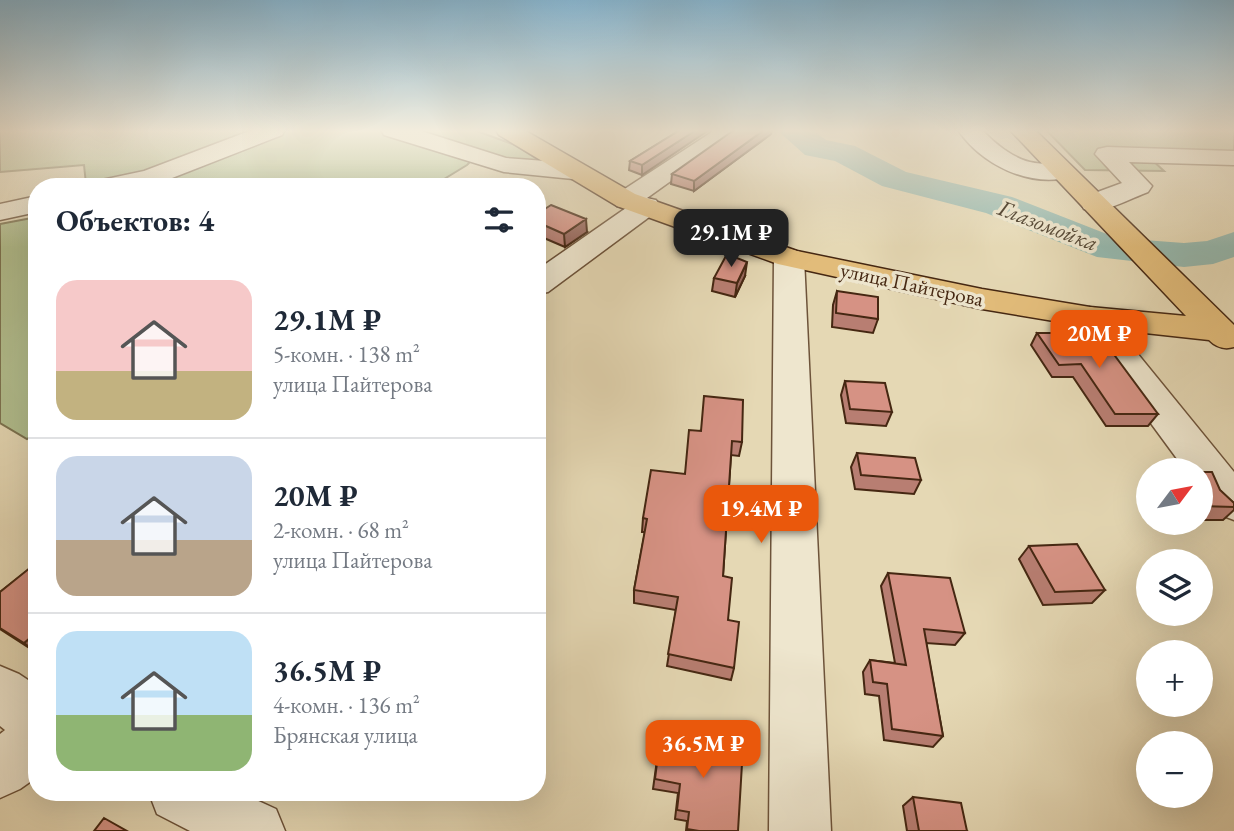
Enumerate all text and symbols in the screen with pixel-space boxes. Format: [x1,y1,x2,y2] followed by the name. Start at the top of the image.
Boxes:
[993,192,1102,258] water label: Глазомойка
[56,201,214,240] text: Объектов: 4
[480,201,518,239] icon: filters
[666,210,796,269] pin: 29.1M ₽
[690,217,772,247] text: 29.1M ₽
[838,256,987,312] street label: улица Пайтерова
[273,300,381,339] text: 29.1M ₽
[112,308,196,392] icon: home
[1050,310,1148,370] pin: 20M ₽
[1066,318,1132,348] text: 20M ₽
[273,339,420,369] text: 5-комн. · 138 m²
[273,369,432,399] text: улица Пайтерова
[1136,458,1213,536] north arrow
[1136,458,1213,808] map controls
[273,476,358,515] text: 20M ₽
[112,484,196,568] icon: home
[696,486,826,545] pin: 19.4M ₽
[720,493,802,523] text: 19.4M ₽
[273,515,409,545] text: 2-комн. · 68 m²
[273,545,432,575] text: улица Пайтерова
[1136,549,1213,626] button: layers
[1136,640,1213,717] button: +
[273,651,381,690] text: 36.5M ₽
[112,659,196,743] icon: home
[273,690,420,720] text: 4-комн. · 136 m²
[273,720,418,750] text: Брянская улица
[638,720,768,780] pin: 36.5M ₽
[662,728,744,758] text: 36.5M ₽
[1136,731,1213,808] button: −

